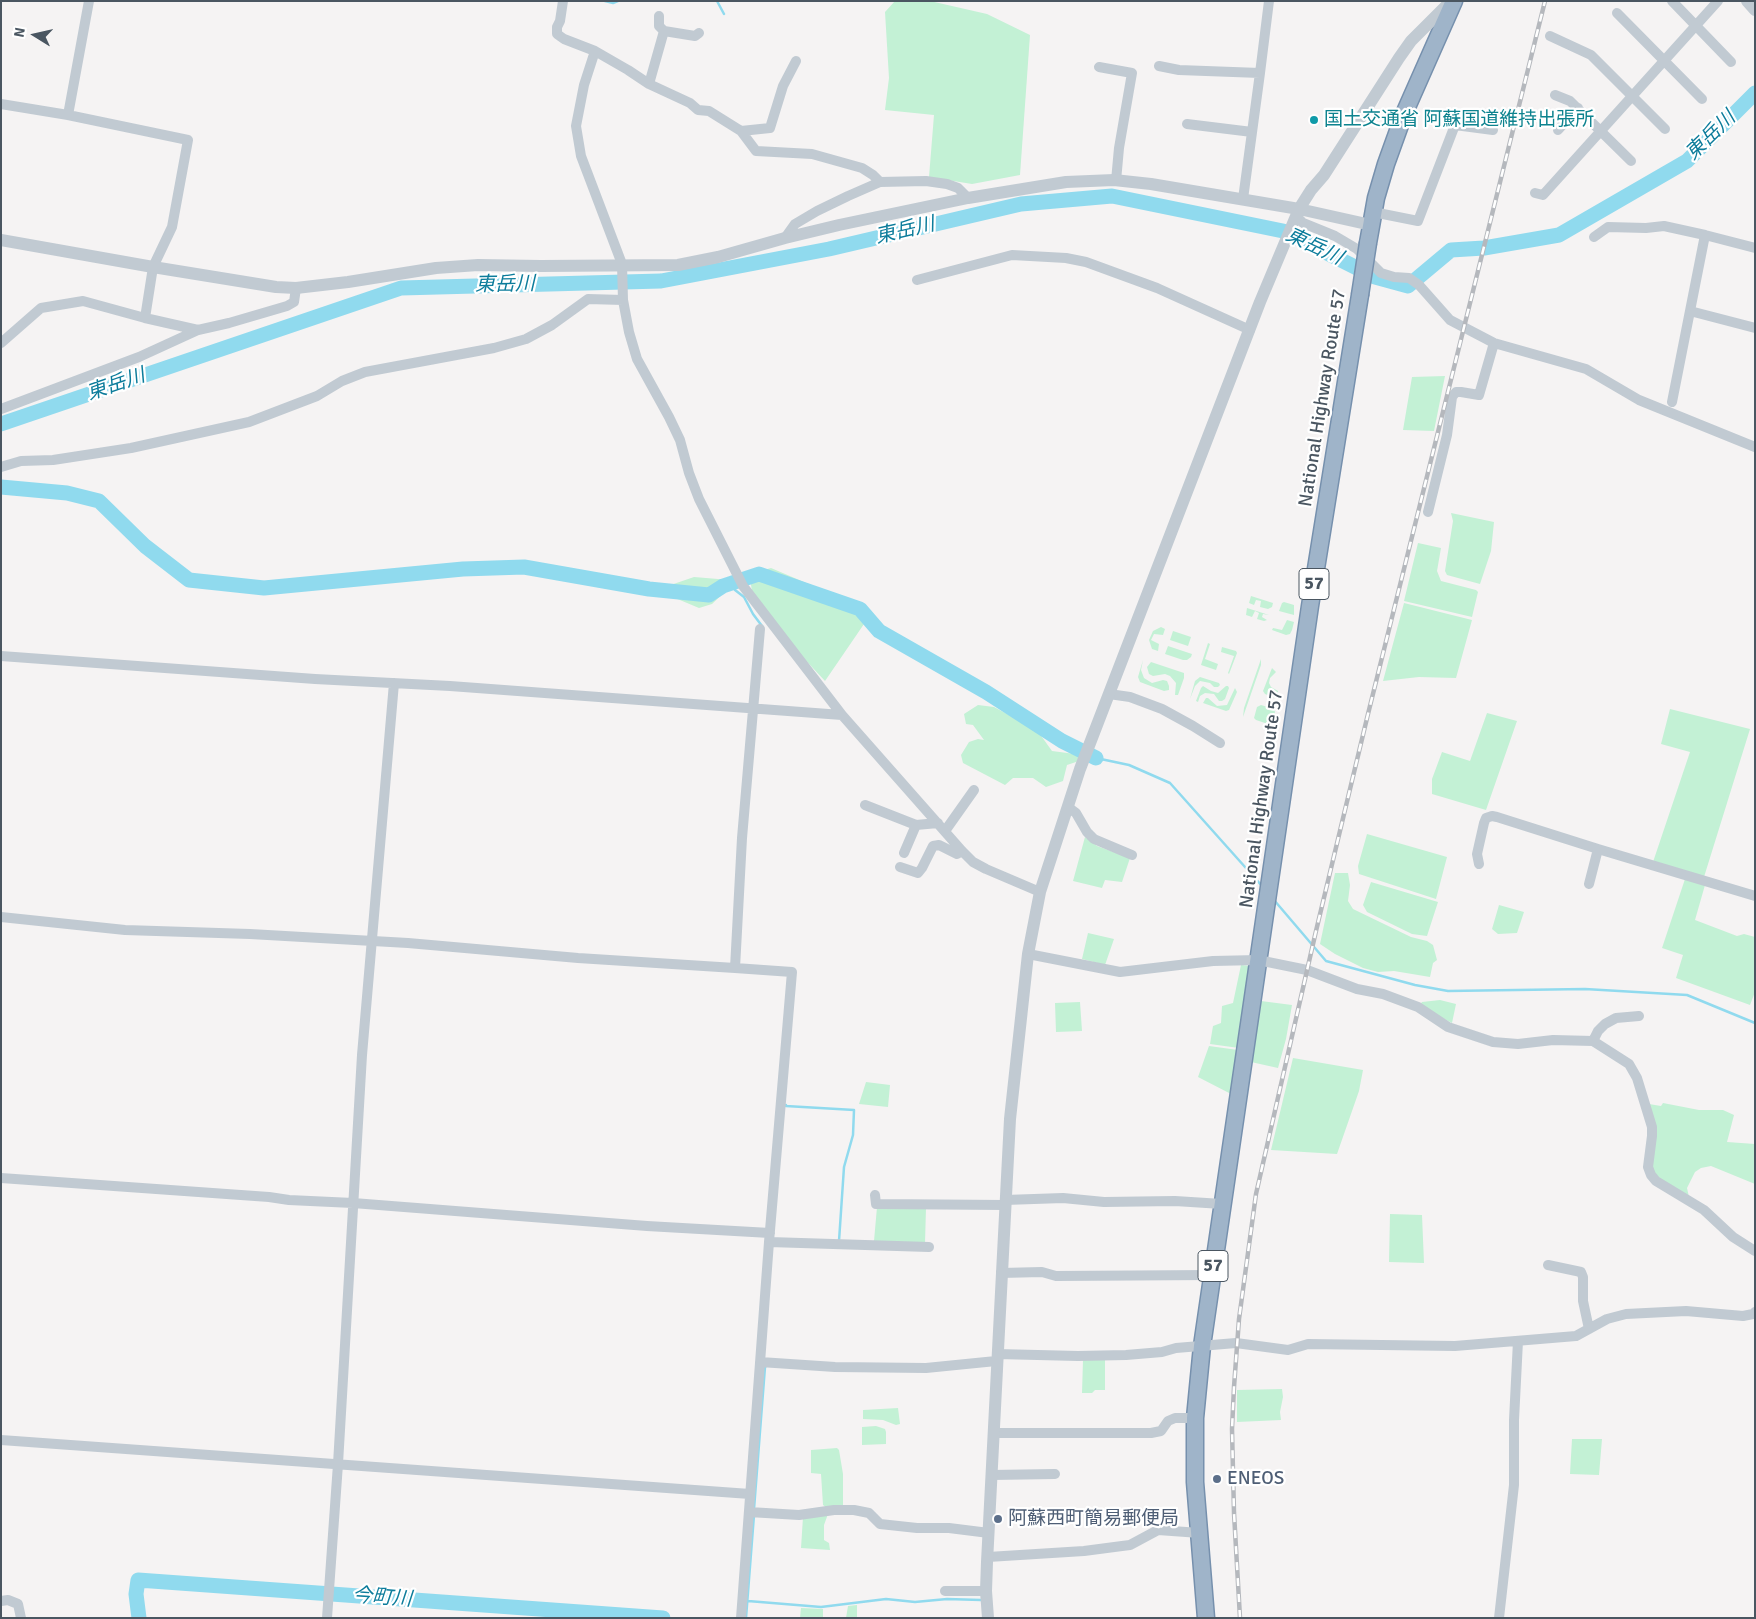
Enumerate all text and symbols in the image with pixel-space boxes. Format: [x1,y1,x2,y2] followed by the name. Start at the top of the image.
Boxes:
[10,10,60,60] north arrow
[11,26,29,39] text: N
[1681,107,1741,165] water label: 東岳川
[1324,109,1594,131] place label: 国土交通省 阿蘇国道維持出張所
[1308,114,1320,126] marker: 国土交通省 阿蘇国道維持出張所
[873,213,937,249] water label: 東岳川
[1282,223,1346,271] water label: 東岳川
[475,272,535,298] water label: 東岳川
[1295,288,1351,508] street label: National Highway Route 57
[84,364,148,406] water label: 東岳川
[1299,568,1329,600] road number: 57
[1235,688,1289,910] street label: National Highway Route 57
[1198,1250,1228,1282] road number: 57
[1227,1468,1284,1490] place label: ENEOS
[1211,1473,1223,1485] marker: ENEOS
[1008,1508,1179,1530] place label: 阿蘇西町簡易郵便局
[992,1513,1004,1525] marker: 阿蘇西町簡易郵便局
[351,1584,413,1612] water label: 今町川

